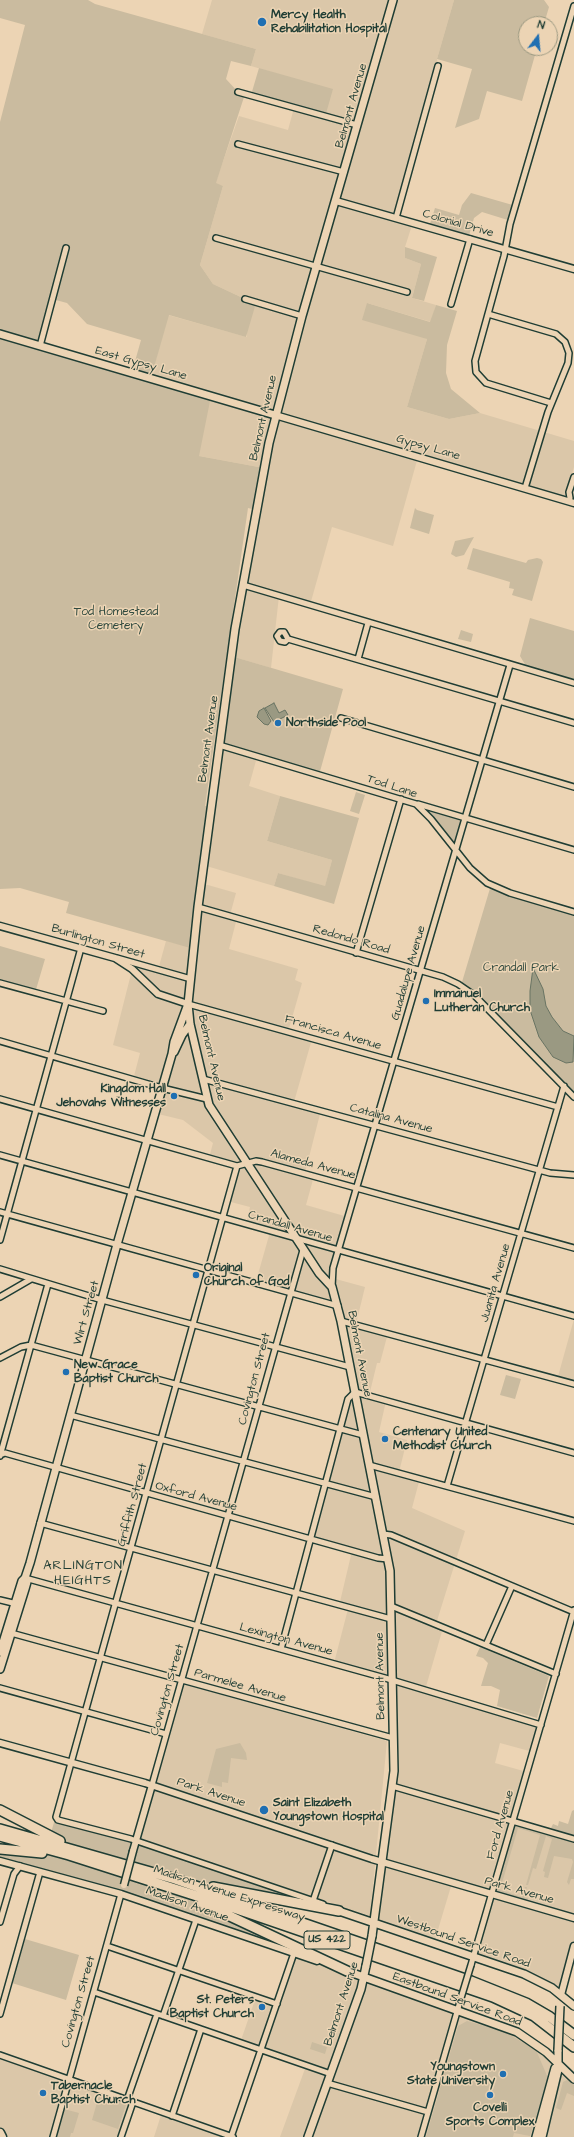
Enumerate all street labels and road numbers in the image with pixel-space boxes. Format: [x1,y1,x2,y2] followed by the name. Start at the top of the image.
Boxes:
[333,62,371,150] street label: Belmont Avenue
[421,207,495,241] street label: Colonial Drive
[93,344,189,384] street label: East Gypsy Lane
[247,374,281,462] street label: Belmont Avenue
[394,432,462,464] street label: Gypsy Lane
[196,695,222,783] street label: Belmont Avenue
[365,772,419,802] street label: Tod Lane
[50,922,146,962] street label: Burlington Street
[311,922,391,958] street label: Redondo Road
[389,924,429,1022] street label: Guadalupe Avenue
[283,1012,383,1054] street label: Francisca Avenue
[194,1014,228,1102] street label: Belmont Avenue
[348,1101,434,1137] street label: Catalina Avenue
[269,1147,357,1183] street label: Alameda Avenue
[246,1208,334,1246] street label: Crandall Avenue
[478,1242,514,1324] street label: Juanita Avenue
[71,1279,103,1347] street label: Wirt Street
[344,1310,374,1398] street label: Belmont Avenue
[236,1331,274,1427] street label: Covington Street
[115,1462,151,1548] street label: Griffith Street
[154,1479,238,1515] street label: Oxford Avenue
[238,1621,334,1659] street label: Lexington Avenue
[373,1632,389,1720] street label: Belmont Avenue
[148,1642,188,1738] street label: Covington Street
[192,1666,288,1706] street label: Parmelee Avenue
[175,1775,247,1811] street label: Park Avenue
[484,1789,518,1861] street label: Ford Avenue
[151,1863,307,1925] street label: Madison Avenue Expressway
[483,1874,555,1908] street label: Park Avenue
[144,1884,230,1926] street label: Madison Avenue
[394,1912,532,1972] street label: Westbound Service Road
[304,1931,350,1949] road number: US 422
[59,1954,99,2050] street label: Covington Street
[322,1960,362,2048] street label: Belmont Avenue
[391,1970,523,2030] street label: Eastbound Service Road

